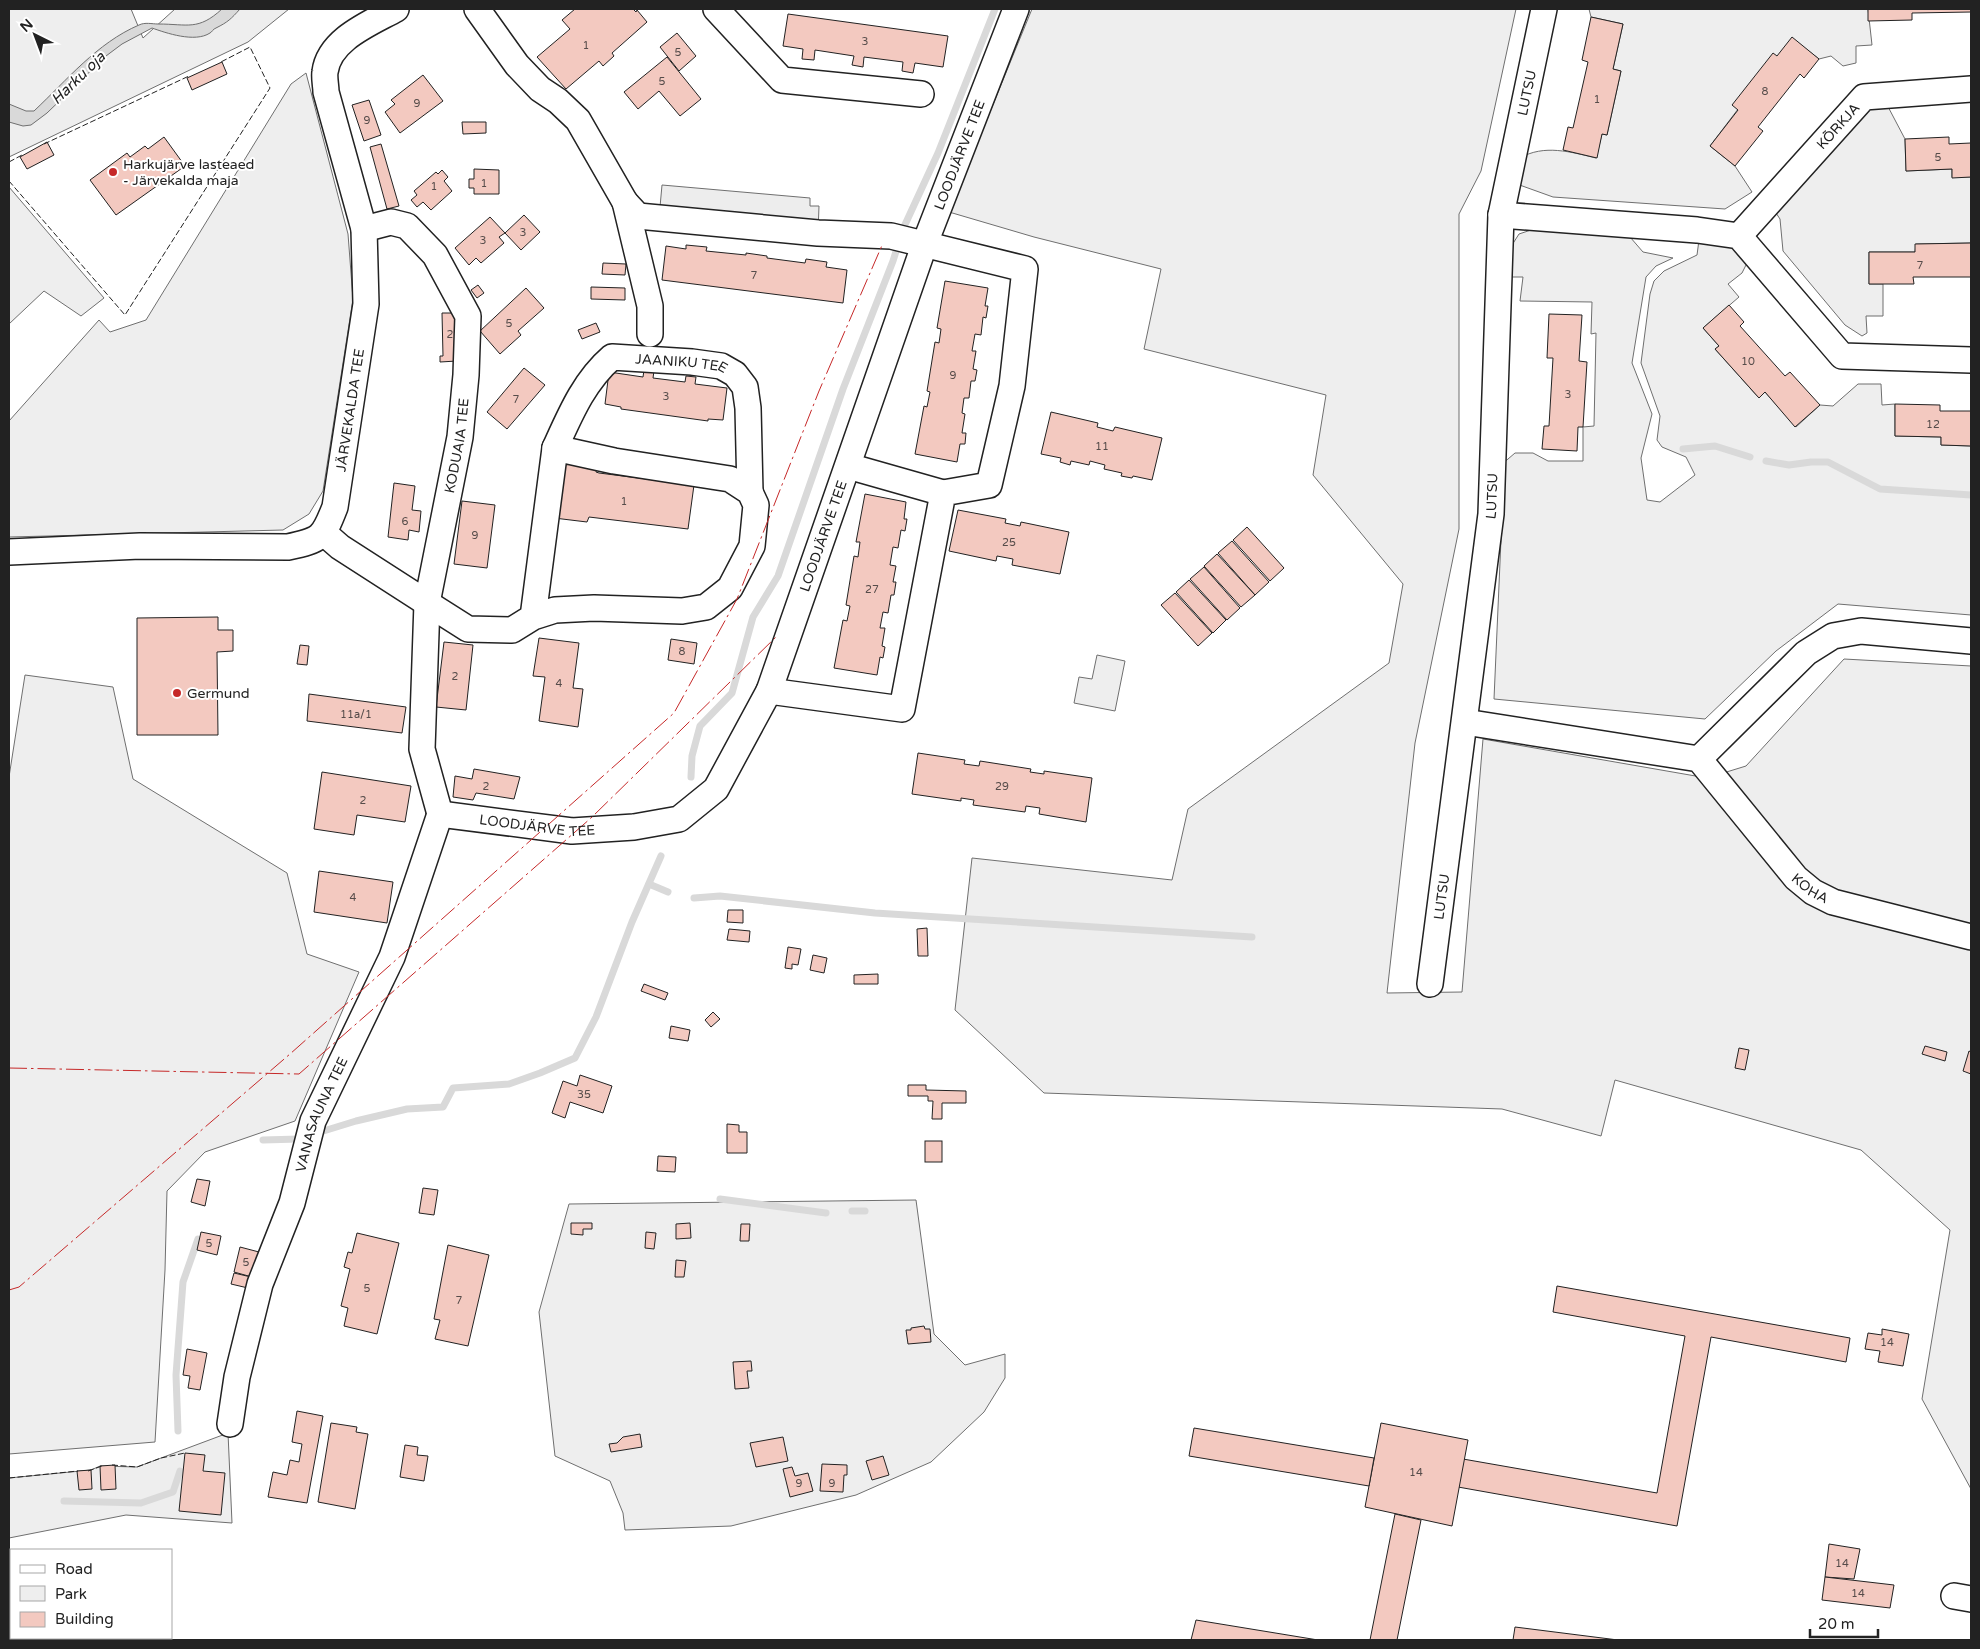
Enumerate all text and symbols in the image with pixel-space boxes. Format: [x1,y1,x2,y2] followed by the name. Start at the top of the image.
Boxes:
[10,10,60,60] north arrow
[17,16,37,36] text: N
[862,35,869,48] house number: 3
[583,39,589,52] house number: 1
[675,46,682,59] house number: 5
[47,47,109,108] water label: Harku oja
[1513,68,1540,117] street label: LUTSU
[659,75,666,88] house number: 5
[1762,85,1769,98] house number: 8
[1594,93,1600,106] house number: 1
[414,97,421,110] house number: 9
[930,97,988,212] street label: LOODJÄRVE TEE
[1813,99,1863,153] street label: KÕRKJA
[364,114,371,127] house number: 9
[1935,151,1942,164] house number: 5
[123,156,254,189] place label: Harkujärve lasteaed - Järvekalda maja
[107,166,119,178] marker: Harkujärve lasteaed - Järvekalda maja
[481,177,487,190] house number: 1
[431,180,437,193] house number: 1
[520,226,527,239] house number: 3
[480,234,487,247] house number: 3
[1917,259,1924,272] house number: 7
[751,269,758,282] house number: 7
[506,317,513,330] house number: 5
[447,328,454,341] house number: 2
[332,347,368,473] street label: JÄRVEKALDA TEE
[635,350,731,377] street label: JAANIKU TEE
[1741,355,1755,368] house number: 10
[950,369,957,382] house number: 9
[1565,388,1572,401] house number: 3
[663,390,670,403] house number: 3
[513,393,520,406] house number: 7
[441,397,472,495] street label: KODUAIA TEE
[1926,418,1940,431] house number: 12
[1095,440,1109,453] house number: 11
[1482,473,1501,520] street label: LUTSU
[796,478,850,594] street label: LOODJÄRVE TEE
[621,495,627,508] house number: 1
[402,515,409,528] house number: 6
[472,529,479,542] house number: 9
[1002,536,1016,549] house number: 25
[865,583,879,596] house number: 27
[679,645,686,658] house number: 8
[452,670,459,683] house number: 2
[556,677,563,690] house number: 4
[187,685,250,702] place label: Germund
[171,687,183,699] marker: Germund
[340,708,372,721] house number: 11a/1
[483,780,490,793] house number: 2
[995,780,1009,793] house number: 29
[360,794,367,807] house number: 2
[478,811,596,840] street label: LOODJÄRVE TEE
[1788,869,1831,907] street label: KOHA
[1430,873,1453,921] street label: LUTSU
[350,891,357,904] house number: 4
[292,1054,351,1174] street label: VANASAUNA TEE
[577,1088,591,1101] house number: 35
[206,1237,213,1250] house number: 5
[243,1256,250,1269] house number: 5
[364,1282,371,1295] house number: 5
[456,1294,463,1307] house number: 7
[1880,1336,1894,1349] house number: 14
[1409,1466,1423,1479] house number: 14
[796,1477,803,1490] house number: 9
[829,1477,836,1490] house number: 9
[10,1549,172,1639] legend
[1835,1557,1849,1570] house number: 14
[55,1560,93,1578] text: Road
[55,1585,87,1603] text: Park
[1851,1587,1865,1600] house number: 14
[1810,1606,1878,1638] scale bar
[55,1610,114,1628] text: Building
[1818,1615,1855,1633] text: 20 m

